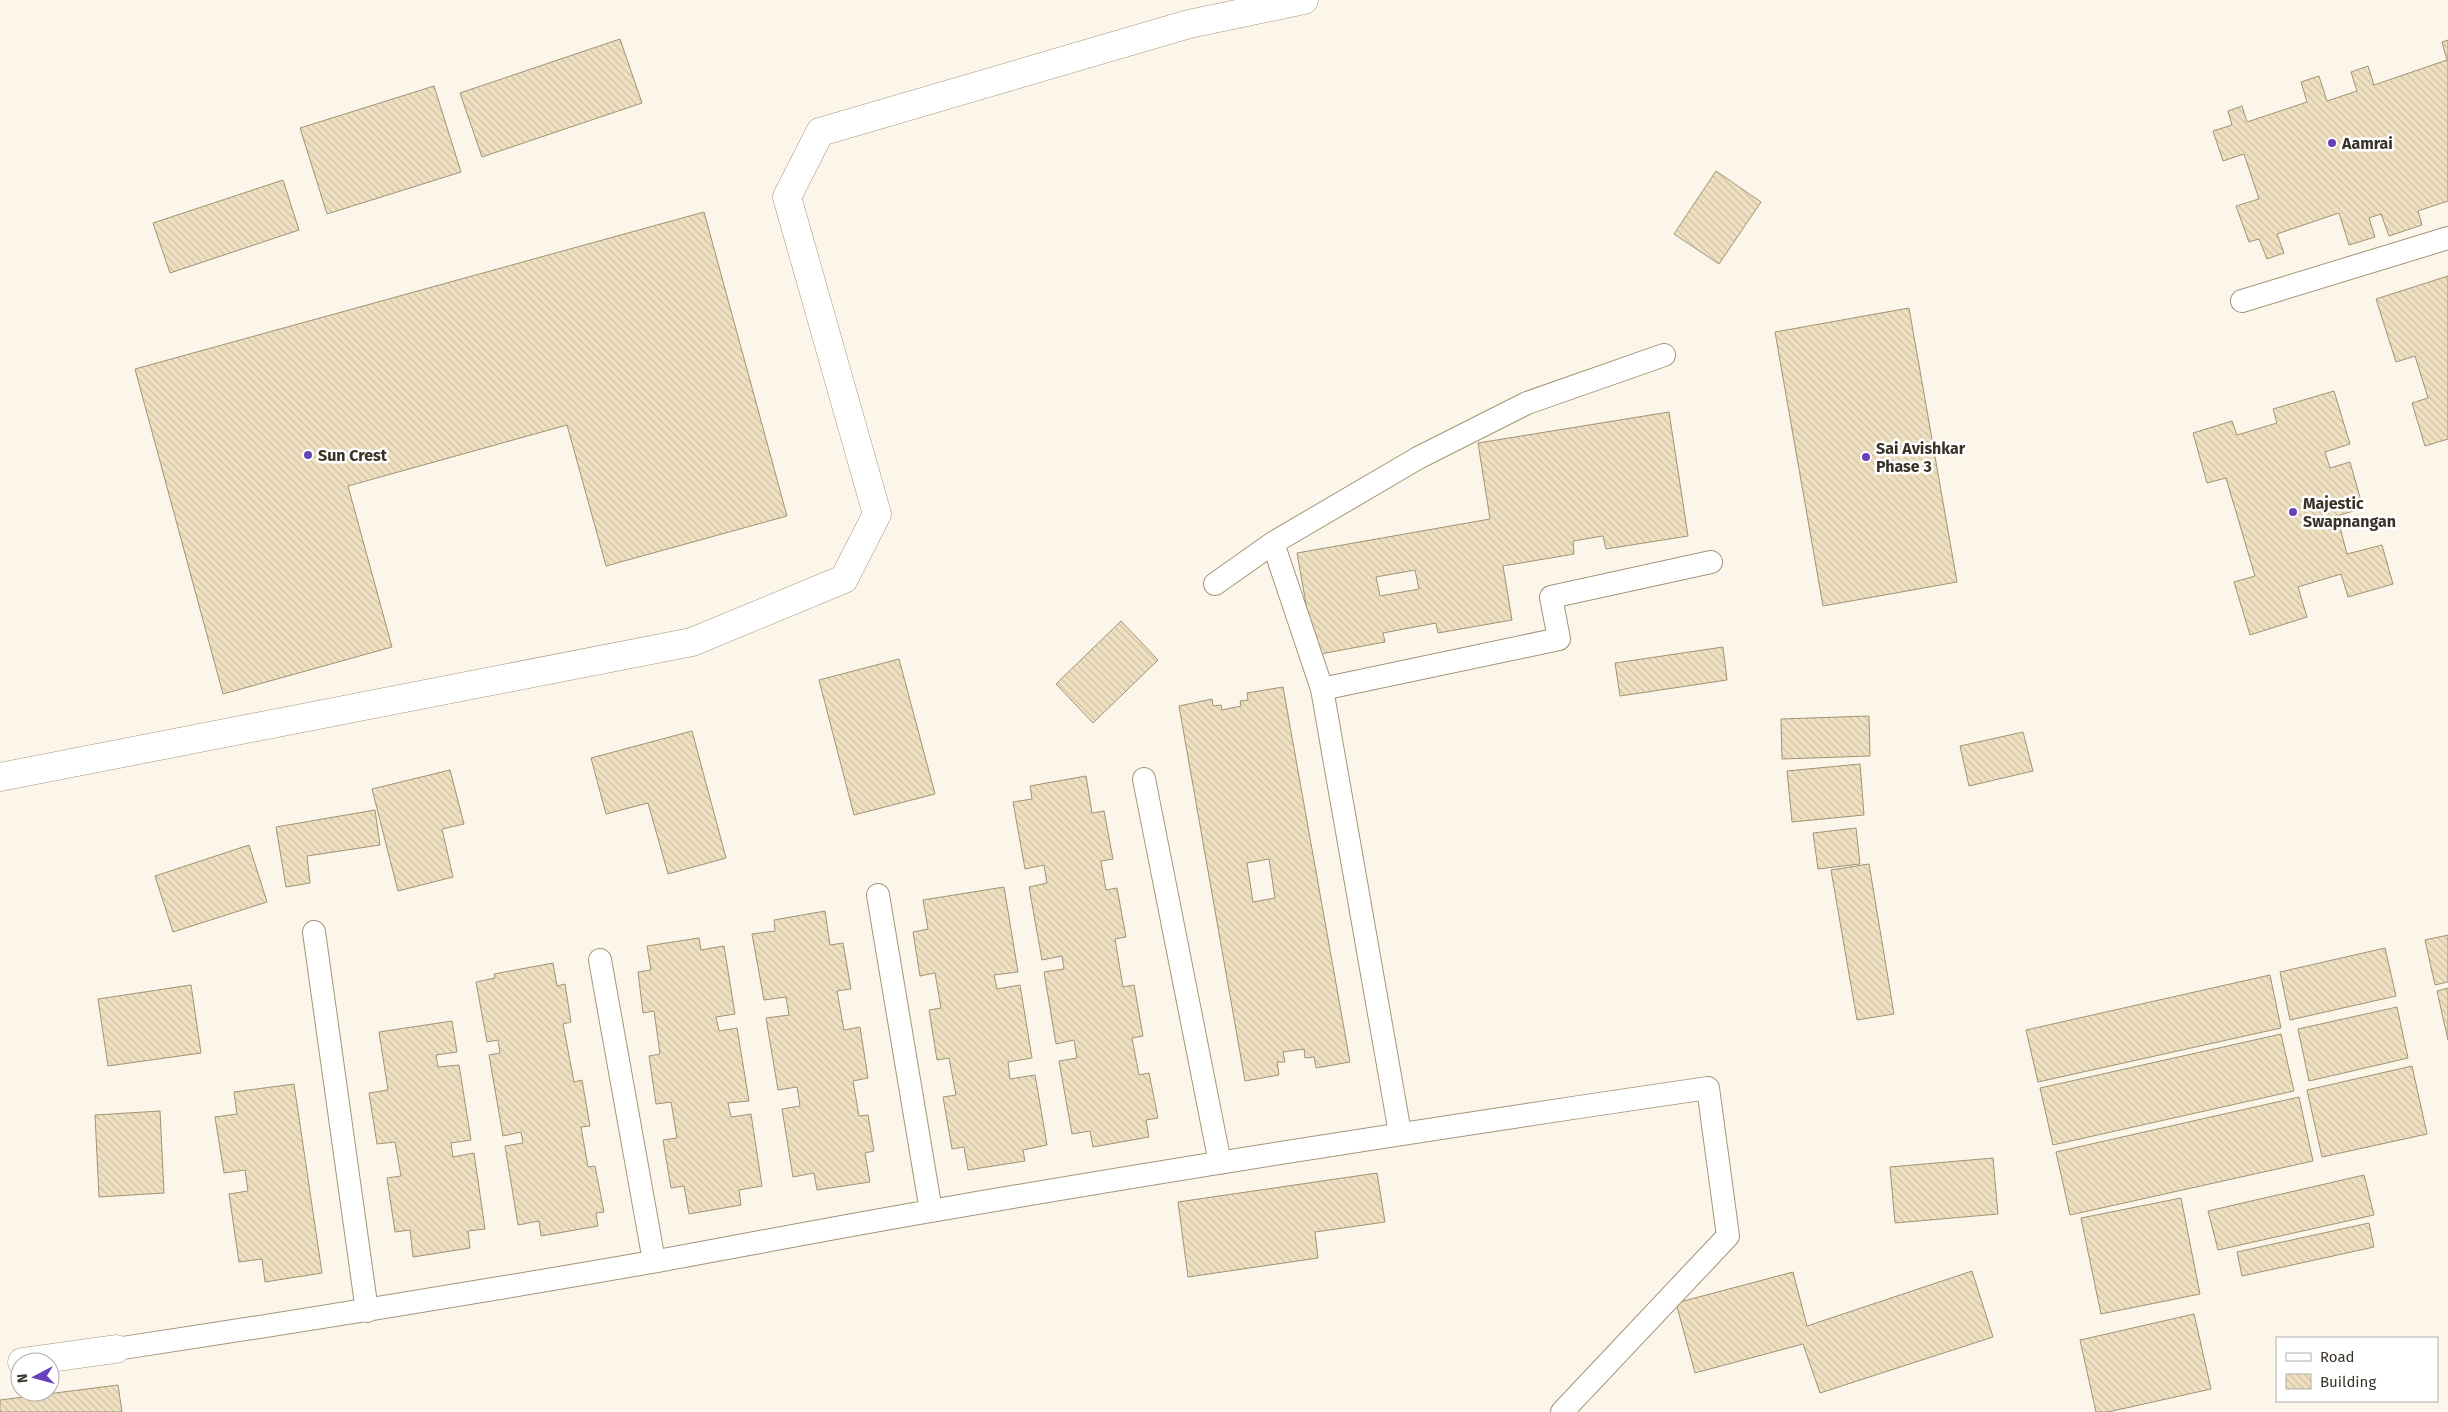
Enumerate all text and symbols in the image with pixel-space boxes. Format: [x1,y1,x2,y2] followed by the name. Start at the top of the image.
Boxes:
[2341,134,2393,153] place label: Aamrai
[2326,137,2338,149] marker: Aamrai
[1876,439,1966,476] place label: Sai Avishkar Phase 3
[318,446,388,465] place label: Sun Crest
[302,449,314,461] marker: Sun Crest
[1860,451,1872,463] marker: Sai Avishkar Phase 3
[2303,494,2396,531] place label: Majestic Swapnangan
[2287,506,2299,518] marker: Majestic Swapnangan
[2276,1337,2438,1402] legend
[2320,1348,2355,1366] text: Road
[10,1352,60,1402] north arrow
[14,1373,32,1384] text: N
[2320,1373,2376,1391] text: Building

